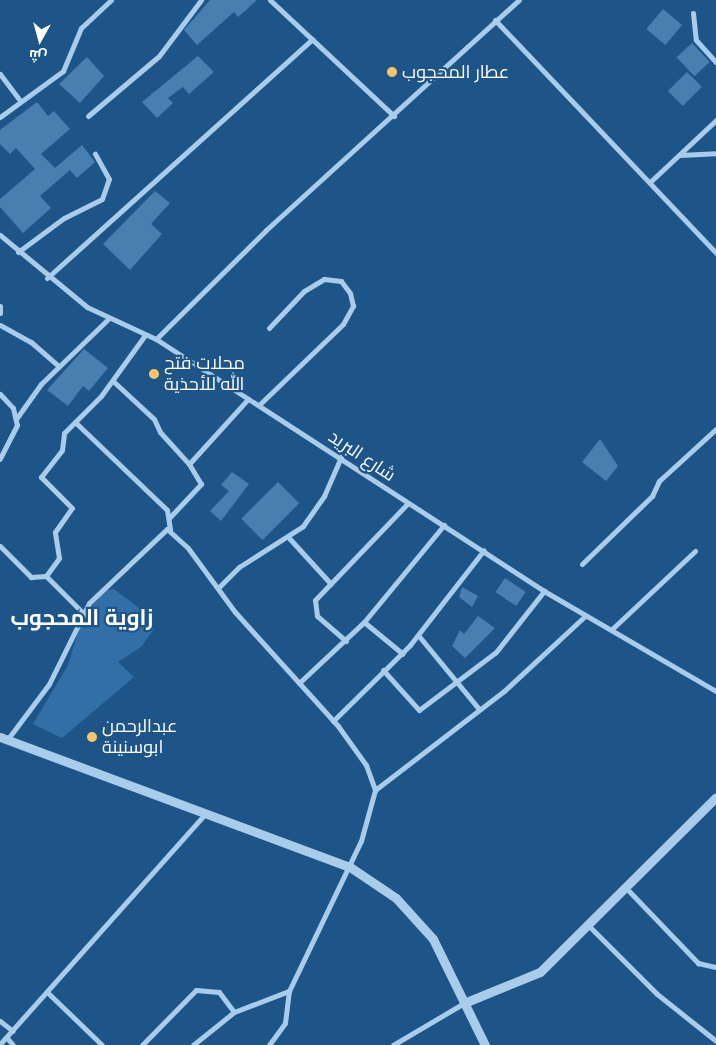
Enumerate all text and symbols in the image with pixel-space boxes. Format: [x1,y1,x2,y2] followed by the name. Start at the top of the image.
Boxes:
[15,15,65,65] north arrow
[28,46,48,65] text: ش
[402,61,509,83] place label: عطار المحجوب
[386,66,398,78] marker: عطار المحجوب
[164,353,245,396] place label: محلات فتح الله للأحذية
[148,368,160,380] marker: محلات فتح الله للأحذية
[324,426,400,486] street label: شارع البريد
[11,606,153,632] district label: زاوية المحجوب
[102,716,177,759] place label: عبدالرحمن ابوسنينة
[86,731,98,743] marker: عبدالرحمن ابوسنينة

